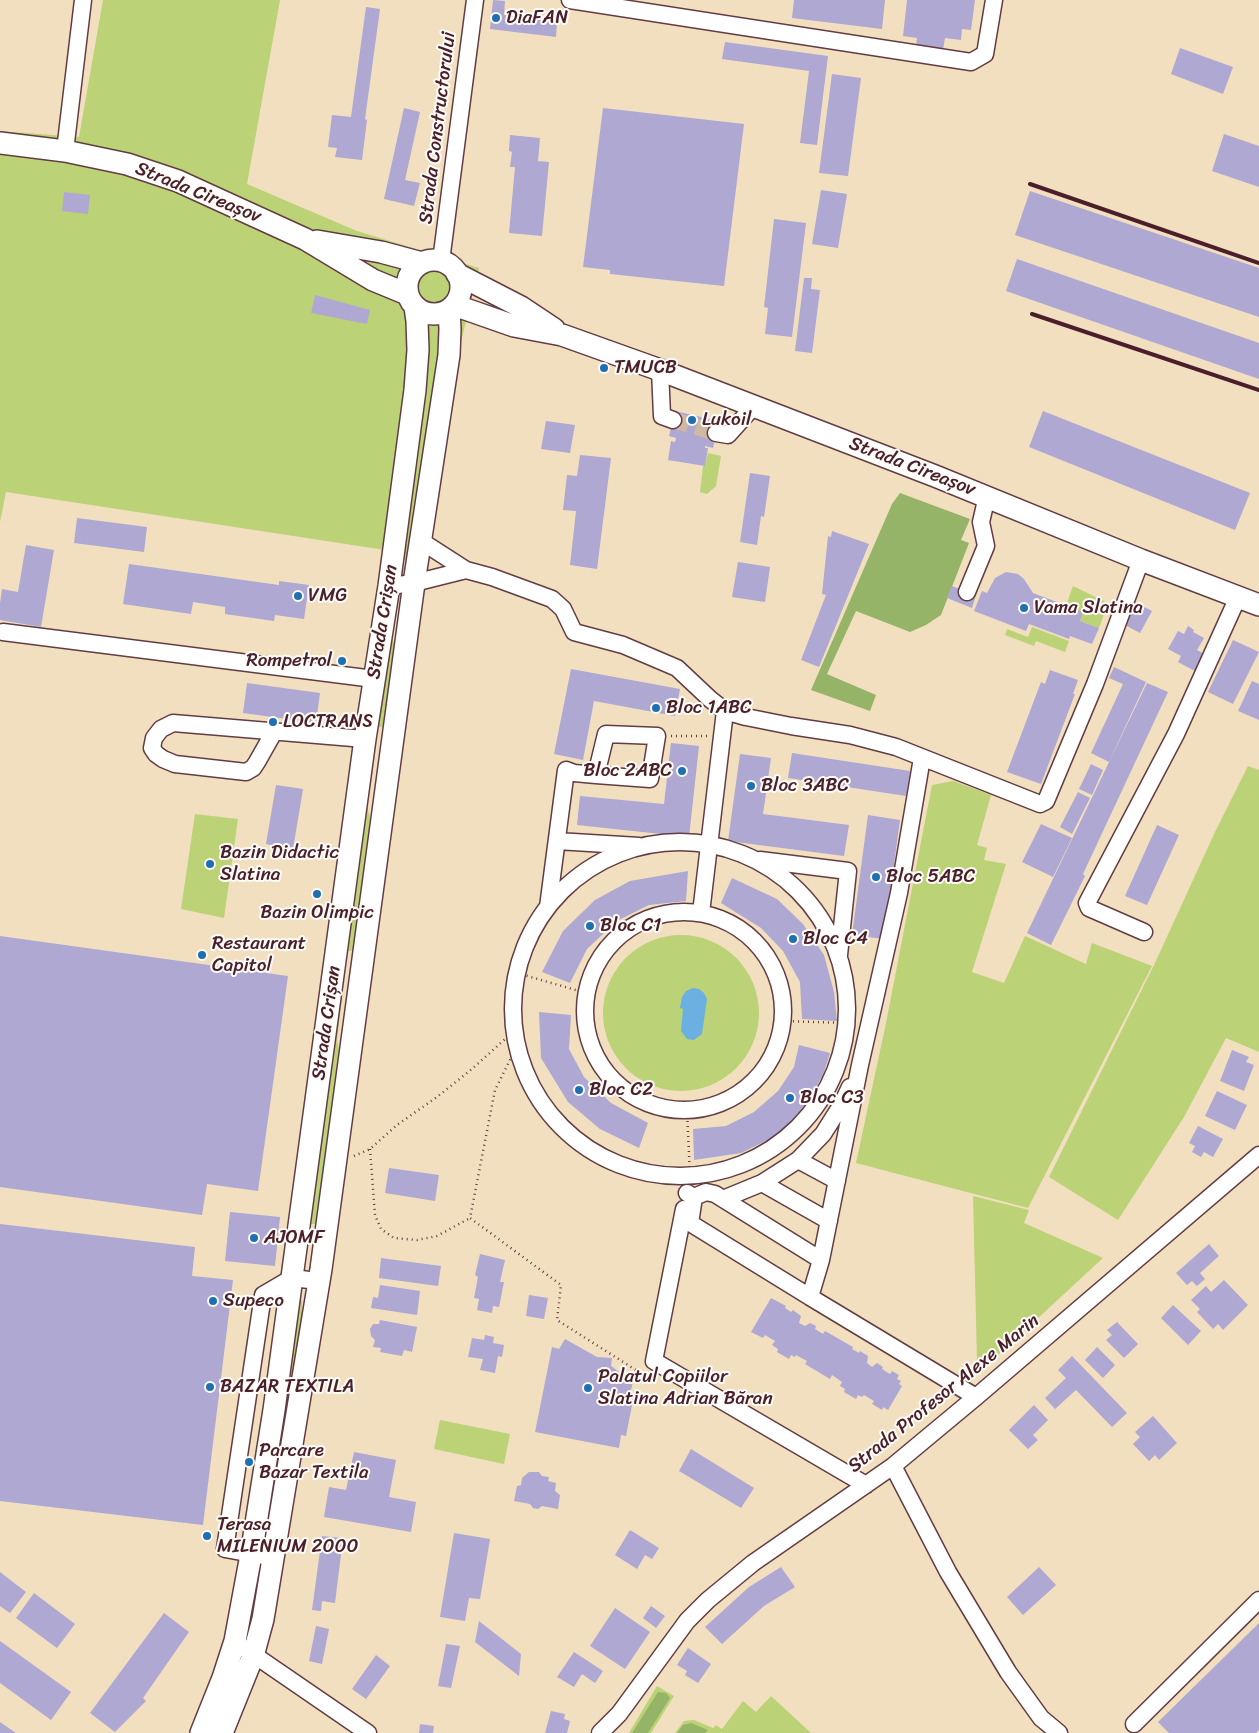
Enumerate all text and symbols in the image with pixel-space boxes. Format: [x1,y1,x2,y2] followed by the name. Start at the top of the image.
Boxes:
[506,7,568,29] place label: DiaFAN
[490,12,502,24] marker: DiaFAN
[415,31,461,225] street label: Strada Constructorului
[132,157,264,229] street label: Strada Cireașov
[614,357,677,379] place label: TMUCB
[598,362,610,374] marker: TMUCB
[702,409,751,431] place label: Lukoil
[686,414,698,426] marker: Lukoil
[846,432,978,502] street label: Strada Cireașov
[363,563,403,681] street label: Strada Crișan
[308,585,347,607] place label: VMG
[292,590,304,602] marker: VMG
[1034,597,1143,619] place label: Vama Slatina
[1018,602,1030,614] marker: Vama Slatina
[246,650,332,672] place label: Rompetrol
[336,655,348,667] marker: Rompetrol
[666,697,752,719] place label: Bloc 1ABC
[650,702,662,714] marker: Bloc 1ABC
[283,711,373,733] place label: LOCTRANS
[267,716,279,728] marker: LOCTRANS
[583,760,672,782] place label: Bloc 2ABC
[676,765,688,777] marker: Bloc 2ABC
[761,775,849,797] place label: Bloc 3ABC
[745,780,757,792] marker: Bloc 3ABC
[220,842,339,886] place label: Bazin Didactic Slatina
[204,858,216,870] marker: Bazin Didactic Slatina
[886,866,975,888] place label: Bloc 5ABC
[870,871,882,883] marker: Bloc 5ABC
[311,888,323,900] marker: Bazin Olimpic
[260,902,374,924] place label: Bazin Olimpic
[600,915,661,937] place label: Bloc C1
[584,920,596,932] marker: Bloc C1
[803,928,868,950] place label: Bloc C4
[212,933,306,977] place label: Restaurant Capitol
[787,933,799,945] marker: Bloc C4
[196,949,208,961] marker: Restaurant Capitol
[308,964,346,1082] street label: Strada Crișan
[589,1079,653,1101] place label: Bloc C2
[573,1084,585,1096] marker: Bloc C2
[800,1087,864,1109] place label: Bloc C3
[784,1092,796,1104] marker: Bloc C3
[264,1227,324,1249] place label: AJOMF
[248,1232,260,1244] marker: AJOMF
[223,1290,284,1312] place label: Supeco
[207,1295,219,1307] marker: Supeco
[844,1310,1044,1478] street label: Strada Profesor Alexe Marin
[598,1366,773,1410] place label: Palatul Copiilor Slatina Adrian Băran
[220,1376,354,1398] place label: BAZAR TEXTILA
[204,1381,216,1393] marker: BAZAR TEXTILA
[582,1382,594,1394] marker: Palatul Copiilor Slatina Adrian Băran
[259,1440,369,1484] place label: Parcare Bazar Textila
[243,1456,255,1468] marker: Parcare Bazar Textila
[217,1514,359,1558] place label: Terasa MILENIUM 2000
[201,1530,213,1542] marker: Terasa MILENIUM 2000

